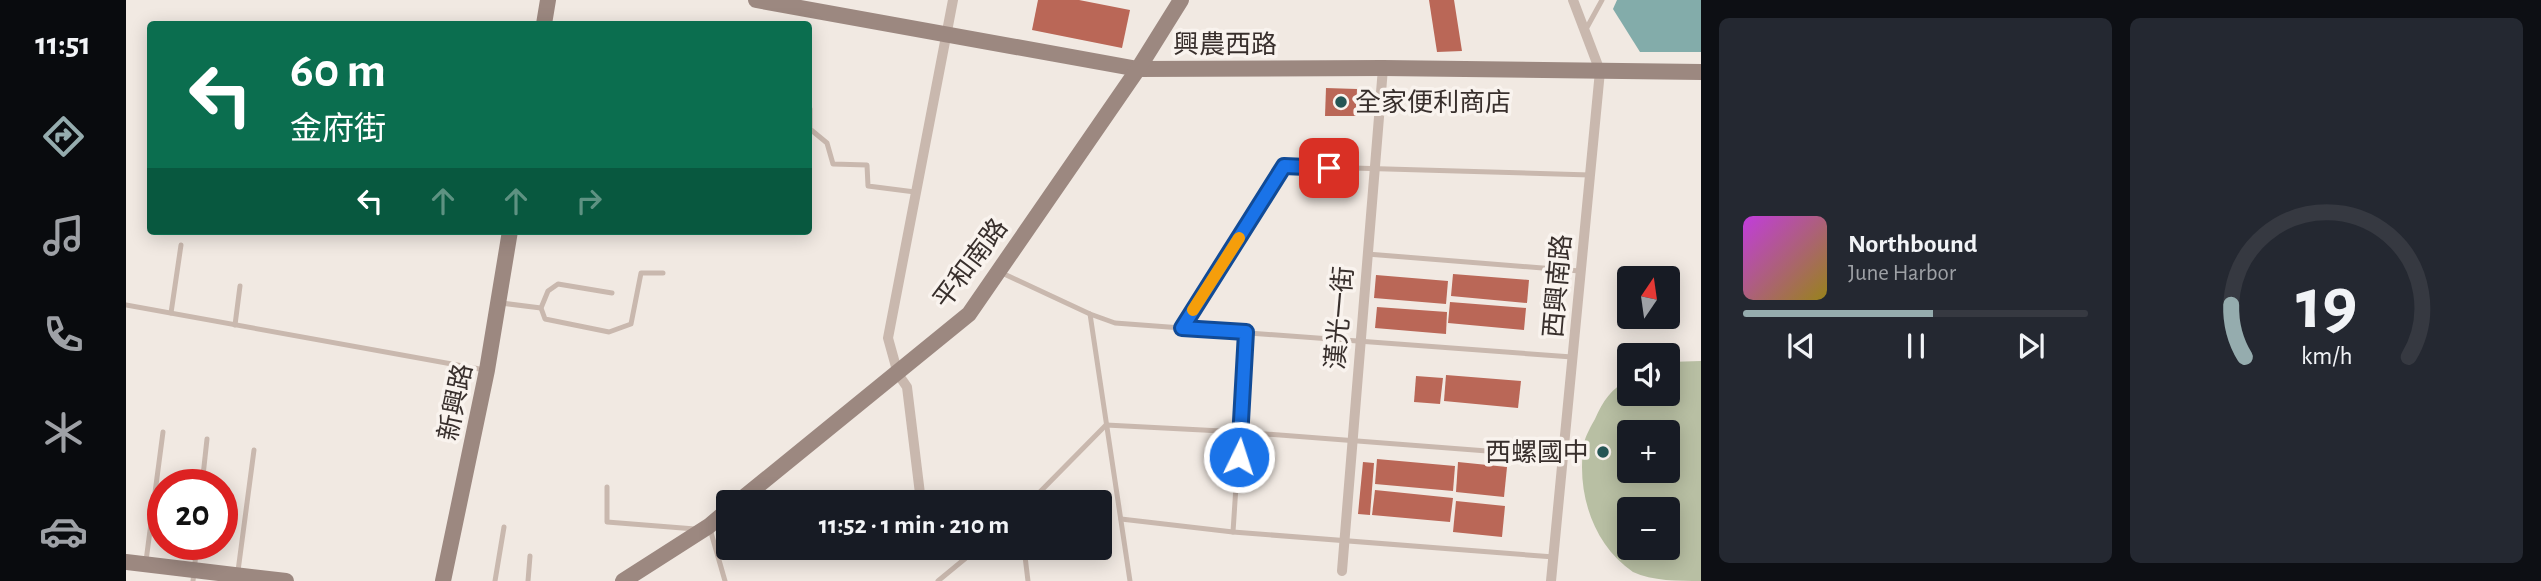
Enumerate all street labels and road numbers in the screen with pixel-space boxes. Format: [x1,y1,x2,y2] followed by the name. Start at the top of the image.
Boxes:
[1173,31,1277,58] street label: 興農西路
[928,214,1012,313] street label: 平和南路
[1540,233,1575,339] street label: 西興南路
[1322,265,1357,371] street label: 漢光一街
[434,361,477,443] street label: 新興路

